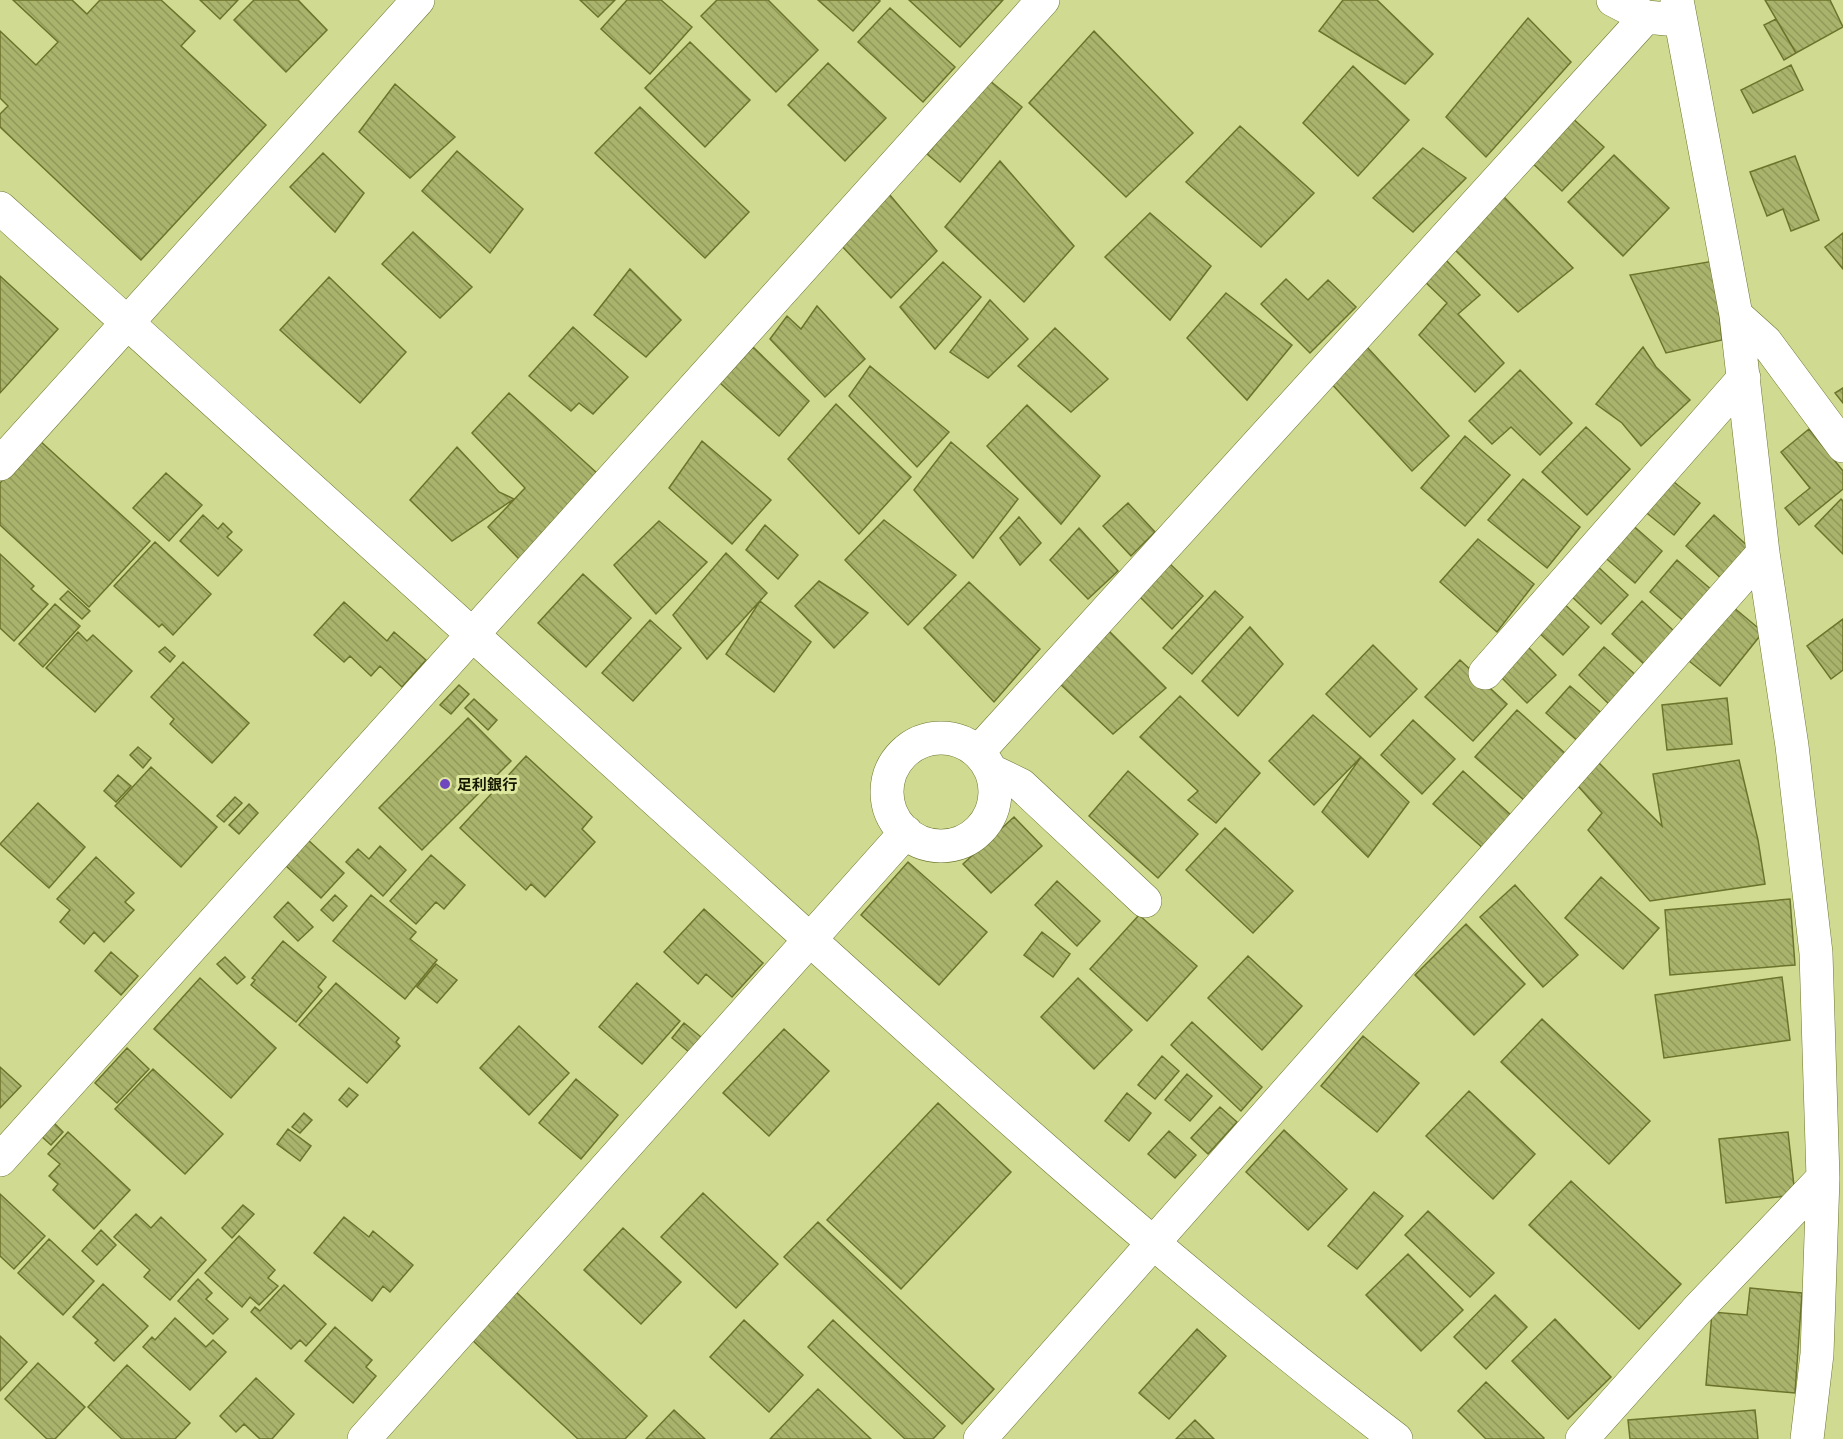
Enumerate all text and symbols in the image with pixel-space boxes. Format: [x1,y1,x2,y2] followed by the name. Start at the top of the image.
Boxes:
[457,773,517,796] place label: 足利銀行
[438,777,452,791] marker: 足利銀行

